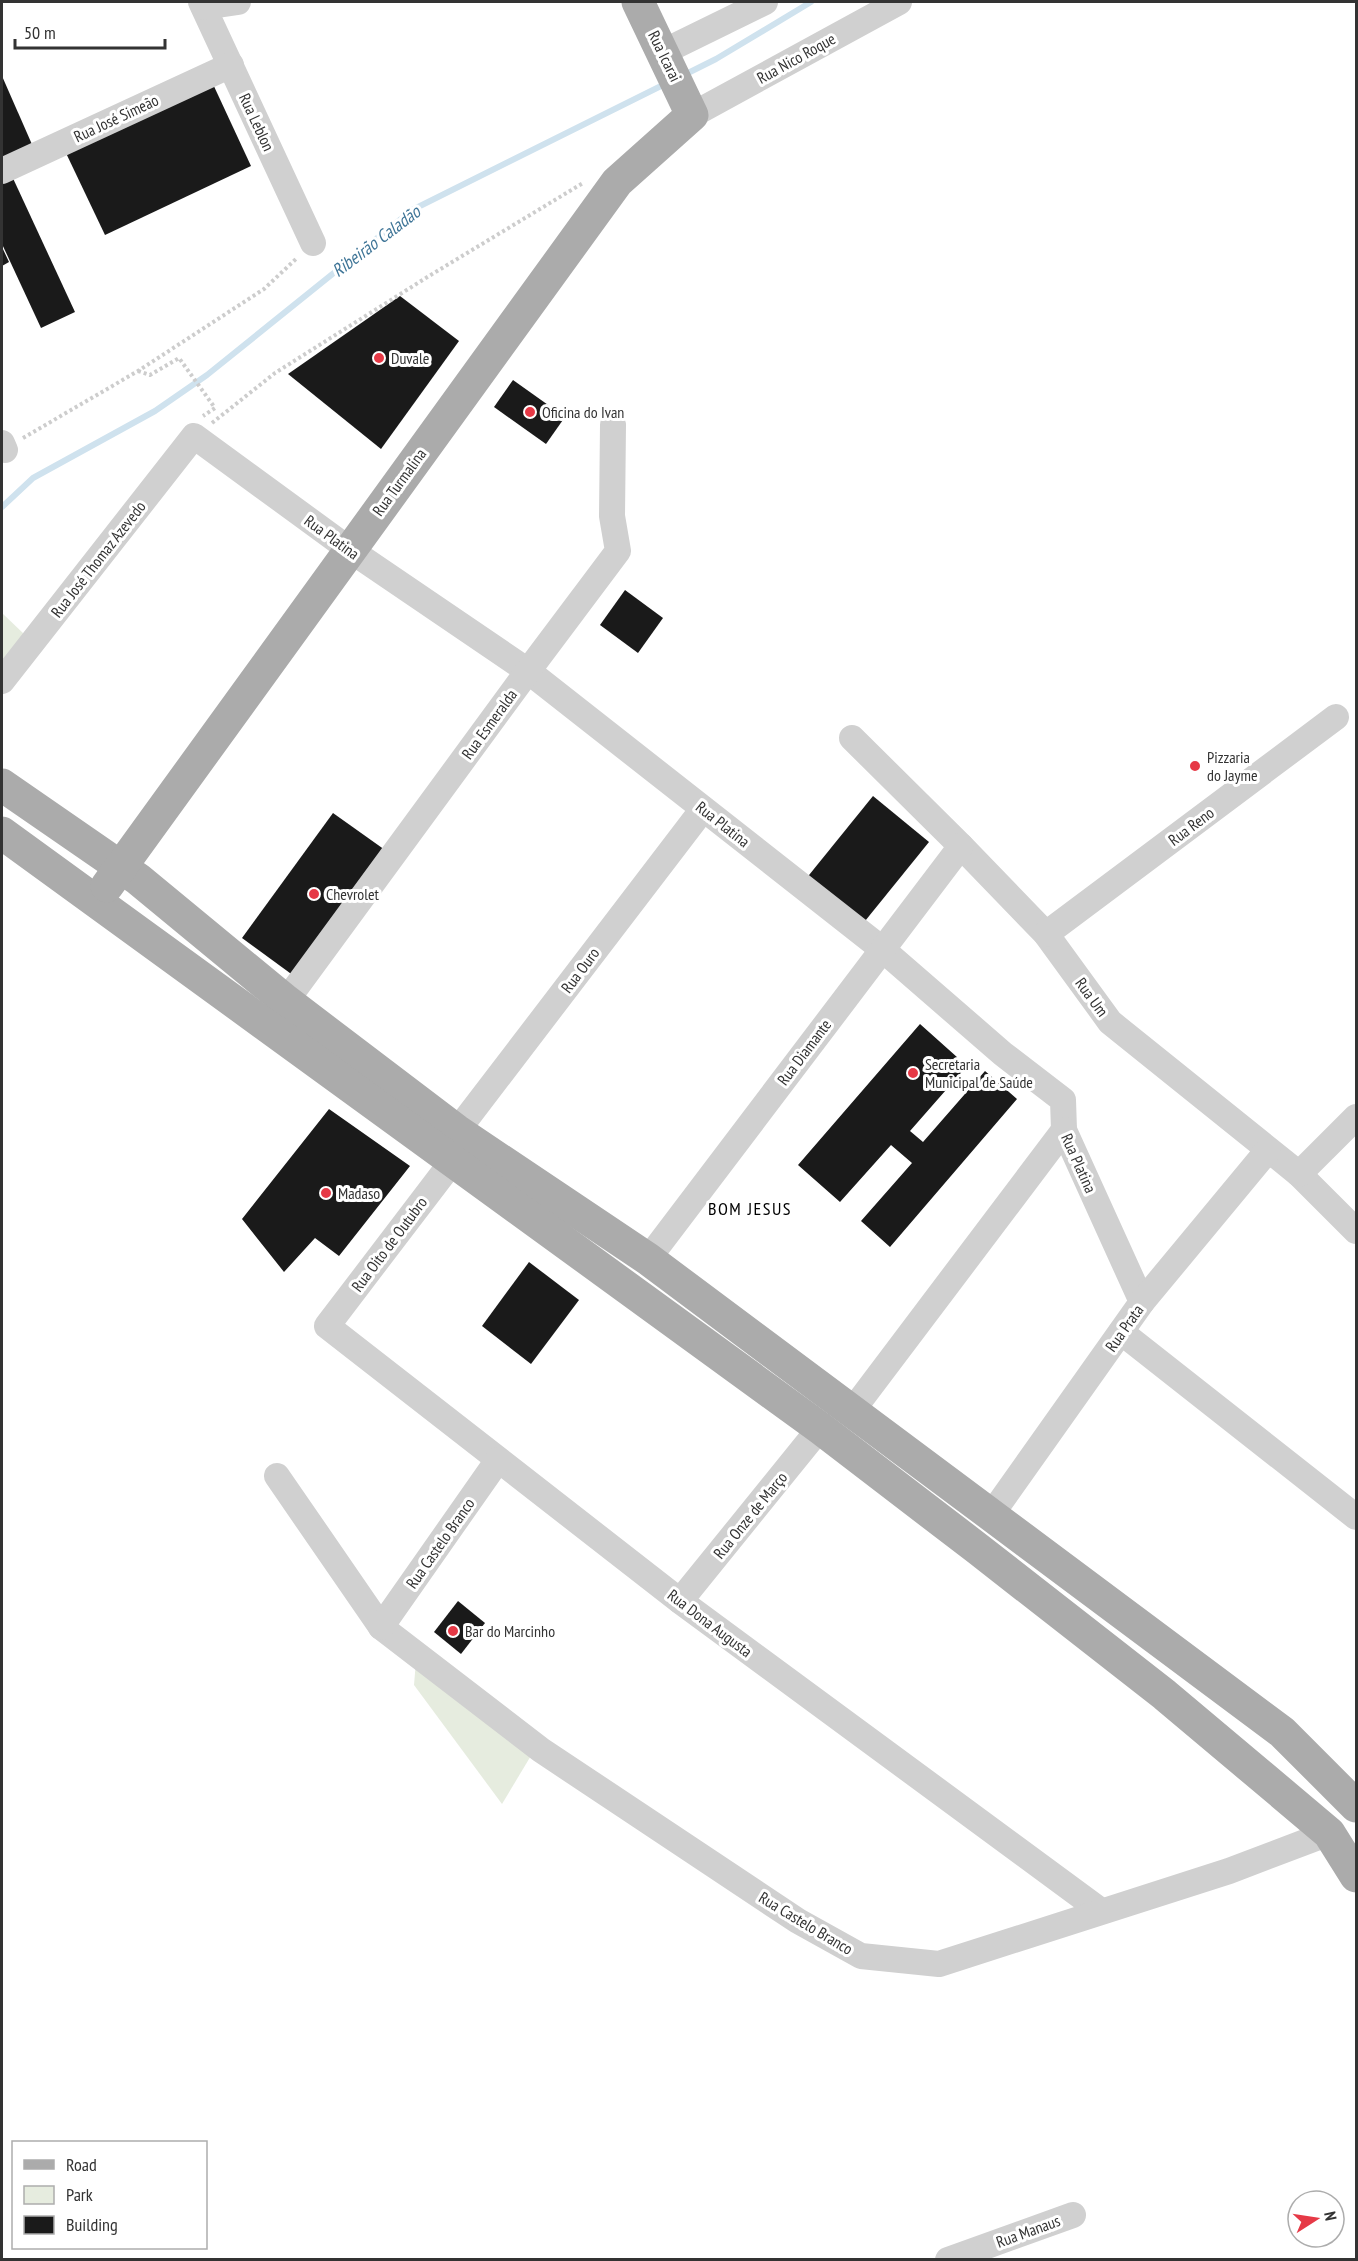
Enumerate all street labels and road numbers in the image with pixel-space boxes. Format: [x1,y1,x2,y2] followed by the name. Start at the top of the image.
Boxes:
[644,27,686,85] street label: Rua Icarai
[753,28,839,88] street label: Rua Nico Roque
[70,90,162,146] street label: Rua José Simeão
[235,90,279,154] street label: Rua Leblon
[368,444,430,520] street label: Rua Turmalina
[46,497,150,621] street label: Rua José Thomaz Azevedo
[301,510,363,564] street label: Rua Platina
[457,685,521,763] street label: Rua Esmeralda
[692,797,754,851] street label: Rua Platina
[1164,802,1218,850] street label: Rua Reno
[557,943,604,997] street label: Rua Ouro
[1071,974,1113,1020] street label: Rua Um
[773,1015,835,1089] street label: Rua Diamante
[1057,1130,1101,1196] street label: Rua Platina
[347,1193,431,1295] street label: Rua Oito de Outubro
[1101,1301,1147,1355] street label: Rua Prata
[709,1467,791,1563] street label: Rua Onze de Março
[401,1494,479,1592] street label: Rua Castelo Branco
[664,1585,756,1661] street label: Rua Dona Augusta
[755,1887,857,1959] street label: Rua Castelo Branco
[993,2210,1063,2252] street label: Rua Manaus

